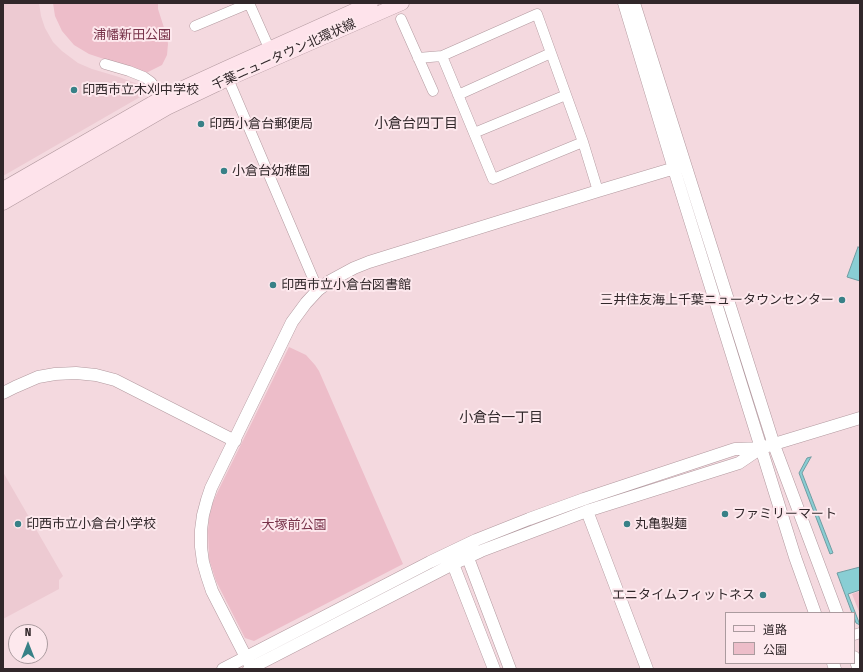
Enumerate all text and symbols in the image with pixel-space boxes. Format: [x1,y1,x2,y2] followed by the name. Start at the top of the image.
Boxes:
[210,16,358,94] street label: 千葉ニュータウン北環状線
[93,27,171,43] park label: 浦幡新田公園
[82,82,199,98] place label: 印西市立木刈中学校
[69,85,79,95] marker: 印西市立木刈中学校
[209,116,313,132] place label: 印西小倉台郵便局
[374,116,458,132] district label: 小倉台四丁目
[196,119,206,129] marker: 印西小倉台郵便局
[232,163,310,179] place label: 小倉台幼稚園
[219,166,229,176] marker: 小倉台幼稚園
[281,277,411,293] place label: 印西市立小倉台図書館
[268,280,278,290] marker: 印西市立小倉台図書館
[600,292,834,308] place label: 三井住友海上千葉ニュータウンセンター
[837,295,847,305] marker: 三井住友海上千葉ニュータウンセンター
[459,410,543,426] district label: 小倉台一丁目
[733,506,837,522] place label: ファミリーマート
[720,509,730,519] marker: ファミリーマート
[26,516,156,532] place label: 印西市立小倉台小学校
[635,516,687,532] place label: 丸亀製麺
[262,517,326,533] park label: 大塚前公園
[13,519,23,529] marker: 印西市立小倉台小学校
[622,519,632,529] marker: 丸亀製麺
[612,587,755,603] place label: エニタイムフィットネス
[758,590,768,600] marker: エニタイムフィットネス
[725,612,855,664] legend
[763,623,787,637] text: 道路
[8,624,48,664] north arrow
[25,626,31,639] text: N
[763,643,787,657] text: 公園

